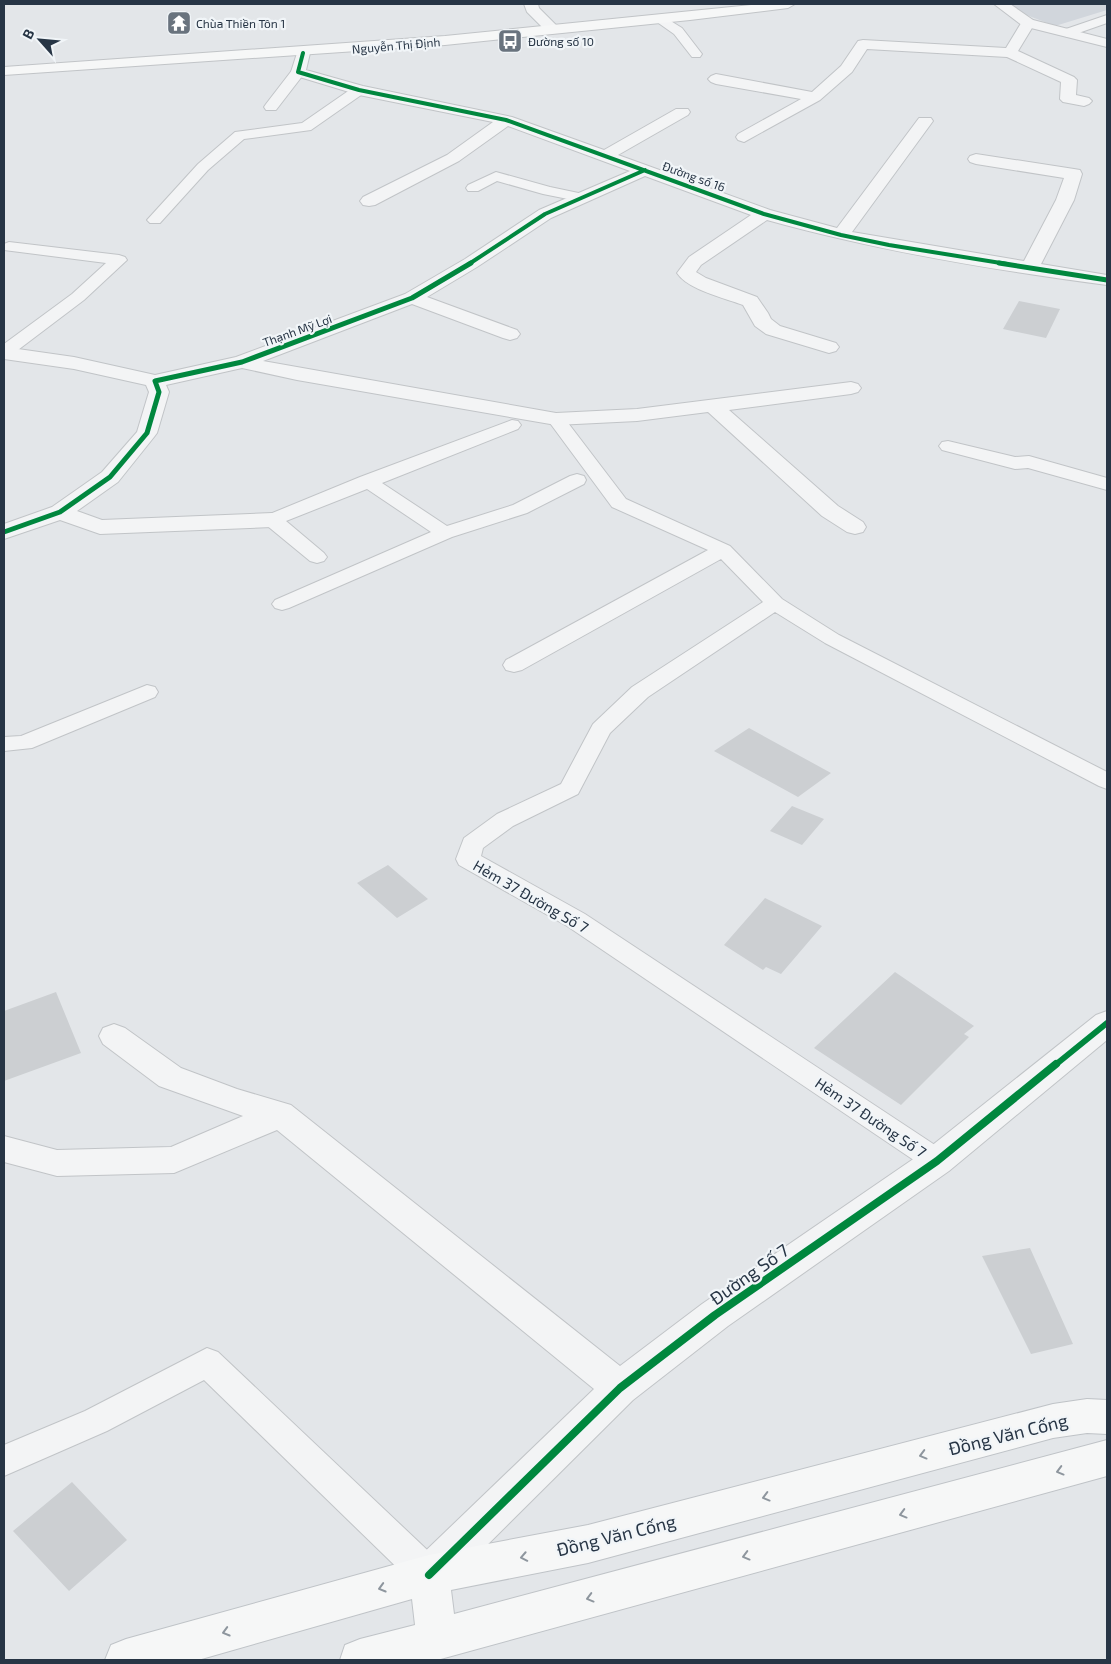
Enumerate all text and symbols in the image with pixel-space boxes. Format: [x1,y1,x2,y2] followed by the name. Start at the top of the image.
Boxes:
[166,10,192,36] temple icon: Chùa Thiền Tôn 1
[15,15,65,65] north arrow
[196,16,285,30] place label: Chùa Thiền Tôn 1
[18,26,38,42] text: B
[497,28,523,54] bus stop icon: Đường số 10
[351,34,441,57] street label: Nguyễn Thị Định
[528,34,594,48] place label: Đường số 10
[661,158,727,194] street label: Đường số 16
[261,311,334,350] street label: Thạnh Mỹ Lợi
[470,856,592,936] street label: Hẻm 37 Đường Số 7
[812,1073,930,1161] street label: Hẻm 37 Đường Số 7
[705,1239,793,1309] street label: Đường Số 7
[946,1409,1070,1459] street label: Đồng Văn Cống
[920,1450,928,1460] one-way arrow
[1056,1465,1065,1476] one-way arrow
[762,1491,771,1502] one-way arrow
[900,1508,908,1518] one-way arrow
[554,1510,678,1560] street label: Đồng Văn Cống
[742,1550,751,1561] one-way arrow
[519,1551,528,1562] one-way arrow
[379,1583,387,1593] one-way arrow
[586,1593,594,1603] one-way arrow
[222,1627,230,1637] one-way arrow

